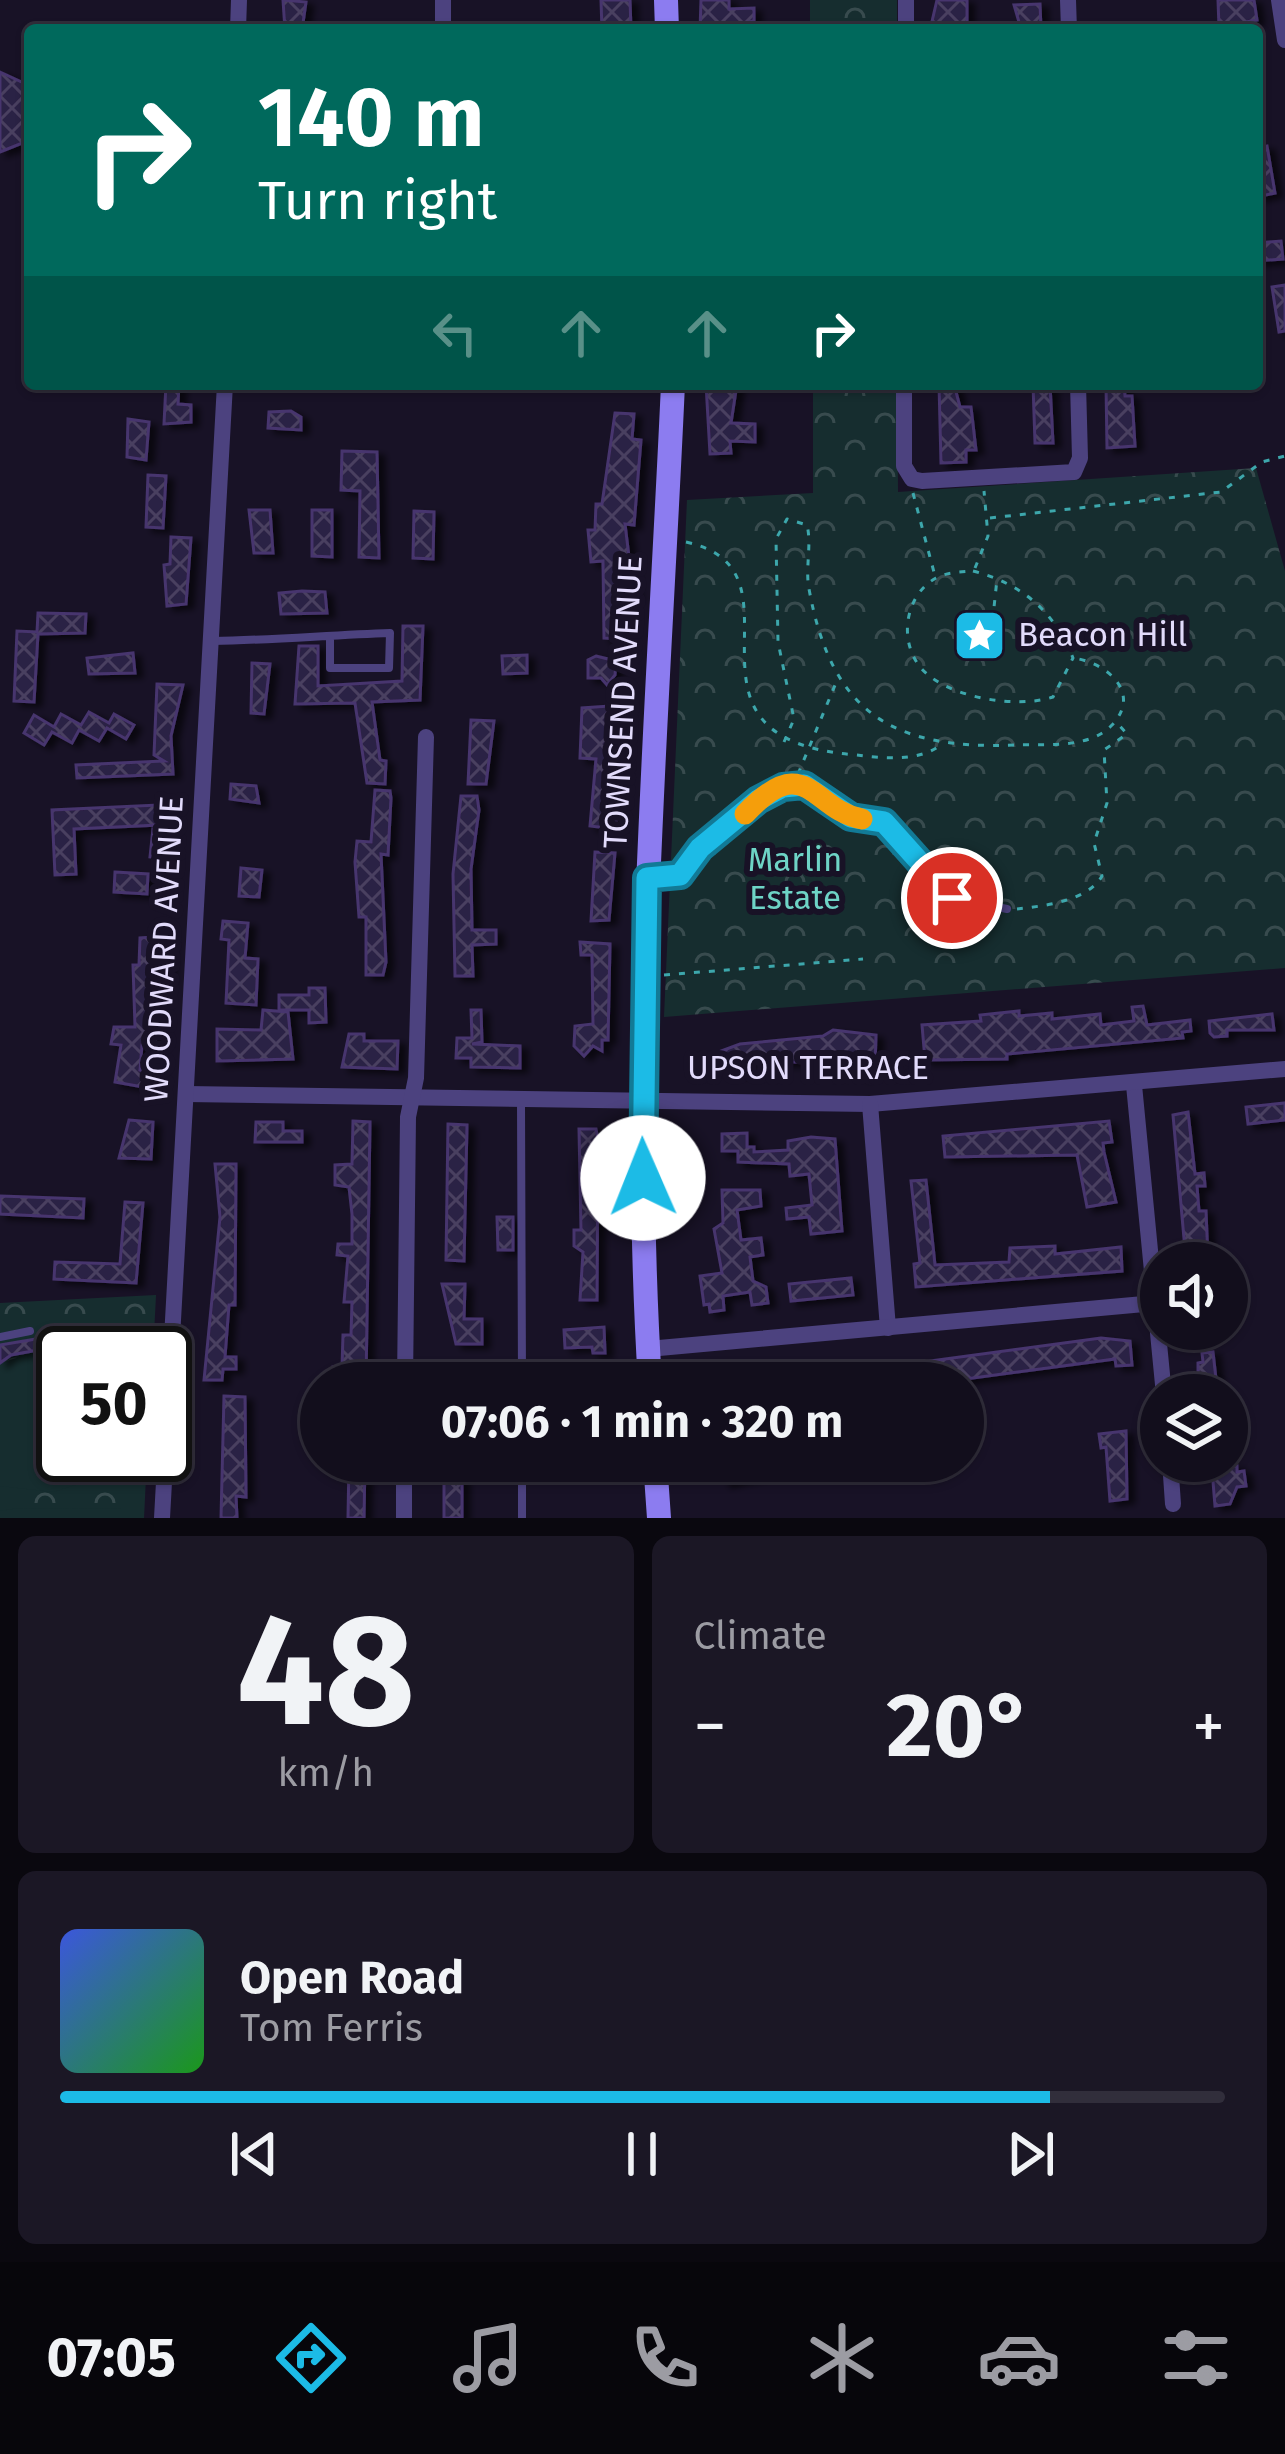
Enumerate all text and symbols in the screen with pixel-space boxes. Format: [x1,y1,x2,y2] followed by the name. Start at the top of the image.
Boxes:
[258,67,484,168] text: 140 m
[60,72,216,228] icon: right
[258,169,497,233] text: Turn right
[422,300,488,366] icon: left
[548,300,614,366] icon: ahead
[674,300,740,366] icon: ahead
[800,300,866,366] icon: right
[595,555,651,849] street label: TOWNSEND AVENUE
[951,607,1007,663] place icon: Beacon Hill
[1018,615,1188,655] place label: Beacon Hill
[136,795,192,1103] street label: WOODWARD AVENUE
[748,840,842,918] park label: Marlin Estate
[901,847,1003,949] pin
[919,865,985,931] icon: arrive
[687,1048,929,1088] street label: UPSON TERRACE
[580,1115,706,1241] position arrow
[1140,1242,1248,1482] map controls
[1140,1242,1248,1350] button: sound
[36,1326,192,1482] speed limit sign: 50
[1140,1374,1248,1482] button: layers
[441,1395,843,1449] text: 07:06 · 1 min · 320 m
[236,1578,415,1765] text: 48
[694,1613,827,1659] text: Climate
[886,1672,1032,1780] text: 20°
[694,1687,727,1766] text: −
[1192,1687,1225,1766] text: +
[277,1750,374,1796] text: km/h
[240,1951,464,2005] text: Open Road
[240,2005,423,2051] text: Tom Ferris
[221,2121,287,2187] icon: previous
[609,2121,675,2187] icon: pause
[998,2121,1064,2187] icon: next
[269,2316,353,2400] icon: directions
[446,2316,530,2400] icon: music
[623,2316,707,2400] icon: phone
[800,2316,884,2400] icon: climate
[977,2316,1061,2400] icon: car
[1154,2316,1238,2400] icon: filters
[47,2326,176,2390] text: 07:05

